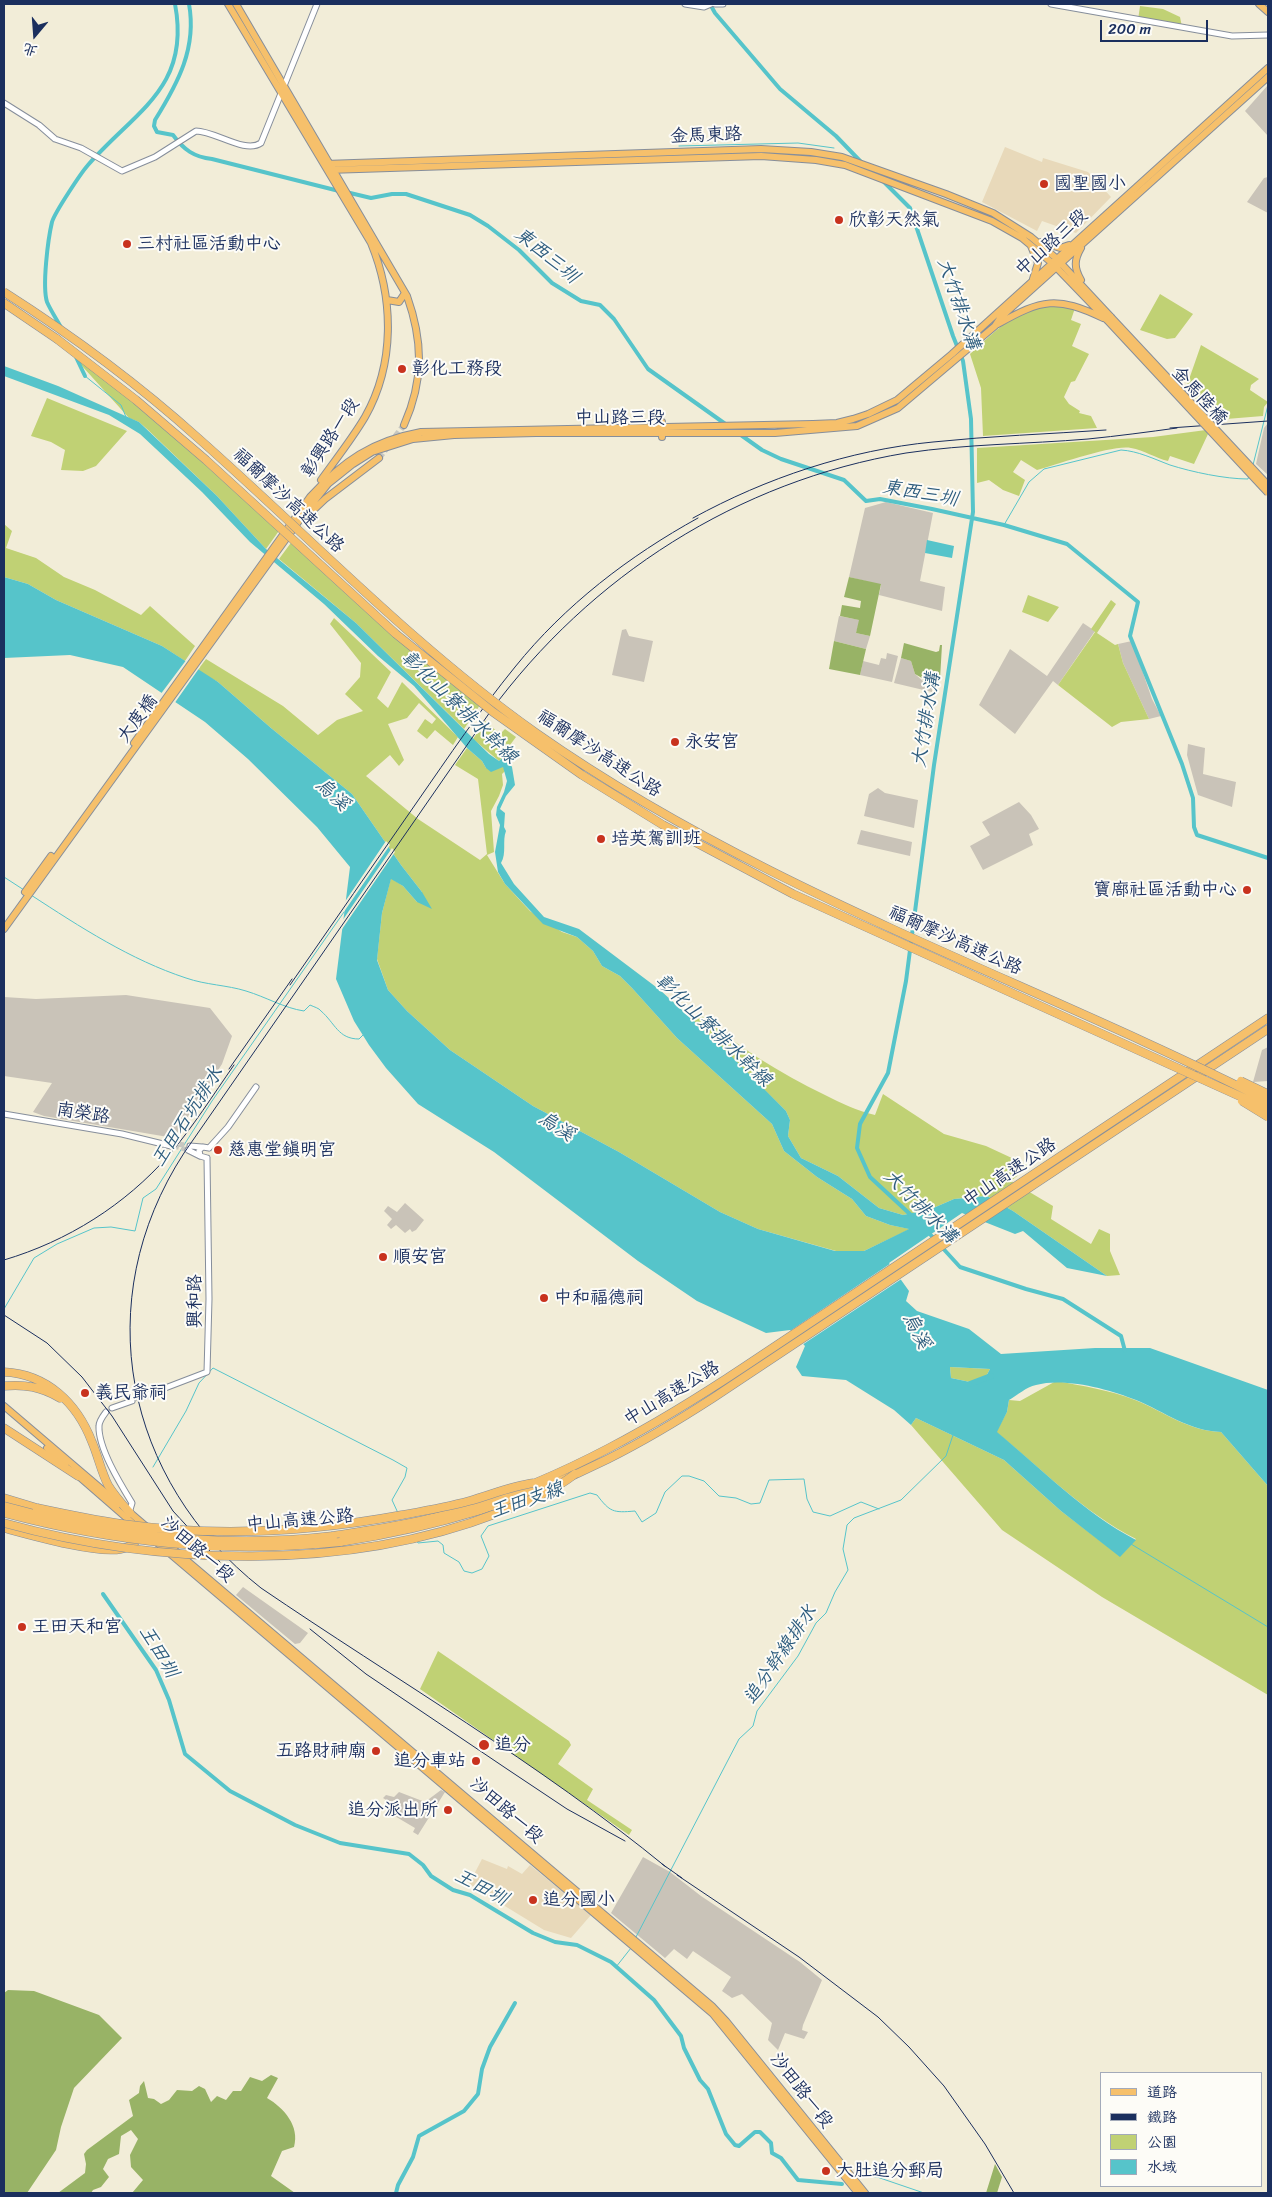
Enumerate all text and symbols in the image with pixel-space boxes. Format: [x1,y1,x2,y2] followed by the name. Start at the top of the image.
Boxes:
[10,10,60,60] north arrow
[1102,10,1210,42] scale bar
[1108,16,1151,42] text: 200 m
[20,36,41,64] text: 北
[670,124,742,148] street label: 金馬東路
[1054,173,1126,195] place label: 國聖國小
[1038,178,1050,190] marker: 國聖國小
[1011,205,1093,281] street label: 中山路三段
[849,209,939,231] place label: 欣彰天然氣
[833,214,845,226] marker: 欣彰天然氣
[509,223,583,289] water label: 東西三圳
[137,233,281,255] place label: 三村社區活動中心
[121,238,133,250] marker: 三村社區活動中心
[932,255,984,353] water label: 大竹排水溝
[412,358,502,380] place label: 彰化工務段
[1167,362,1231,430] street label: 金馬陸橋
[396,363,408,375] marker: 彰化工務段
[297,394,365,482] street label: 彰興路一段
[575,407,665,429] street label: 中山路三段
[228,444,348,558] street label: 福爾摩沙高速公路
[881,476,959,512] water label: 東西三圳
[396,647,522,769] water label: 彰化山寮排水幹線
[908,671,946,769] water label: 大竹排水溝
[113,691,163,747] street label: 大度橋
[533,706,665,802] street label: 福爾摩沙高速公路
[685,731,739,753] place label: 永安宮
[669,736,681,748] marker: 永安宮
[310,774,354,816] water label: 烏溪
[611,828,701,850] place label: 培英駕訓班
[595,833,607,845] marker: 培英駕訓班
[1093,879,1237,901] place label: 寶廍社區活動中心
[1241,884,1253,896] marker: 寶廍社區活動中心
[885,902,1025,980] street label: 福爾摩沙高速公路
[650,970,776,1092] water label: 彰化山寮排水幹線
[147,1063,229,1171] water label: 王田石坑排水
[55,1099,111,1129] street label: 南榮路
[534,1107,578,1147] water label: 烏溪
[959,1134,1061,1212] street label: 中山高速公路
[228,1139,336,1161] place label: 慈惠堂鎮明宮
[212,1144,224,1156] marker: 慈惠堂鎮明宮
[878,1165,962,1249] water label: 大竹排水溝
[393,1246,447,1268] place label: 順安宮
[377,1251,389,1263] marker: 順安宮
[184,1274,206,1328] street label: 興和路
[554,1287,644,1309] place label: 中和福德祠
[538,1292,550,1304] marker: 中和福德祠
[897,1309,935,1353] water label: 烏溪
[620,1357,724,1431] street label: 中山高速公路
[95,1382,167,1404] place label: 義民爺祠
[79,1387,91,1399] marker: 義民爺祠
[487,1478,567,1524] water label: 王田支線
[245,1506,355,1536] street label: 中山高速公路
[156,1512,238,1588] street label: 沙田路一段
[740,1601,822,1709] water label: 追分幹線排水
[32,1616,122,1638] place label: 王田天和宮
[16,1621,28,1633] marker: 王田天和宮
[134,1622,182,1682] water label: 王田圳
[495,1734,531,1756] place label: 追分
[477,1738,491,1752] marker: 追分
[276,1740,366,1762] place label: 五路財神廟
[370,1745,382,1757] marker: 五路財神廟
[394,1750,466,1772] place label: 追分車站
[470,1755,482,1767] marker: 追分車站
[465,1773,547,1849] street label: 沙田路一段
[348,1799,438,1821] place label: 追分派出所
[442,1804,454,1816] marker: 追分派出所
[450,1865,512,1911] water label: 王田圳
[543,1889,615,1911] place label: 追分國小
[527,1894,539,1906] marker: 追分國小
[765,2049,837,2133] street label: 沙田路一段
[1100,2072,1262,2187] legend
[1147,2079,1177,2105] text: 道路
[1147,2104,1177,2130] text: 鐵路
[1147,2129,1177,2155] text: 公園
[1147,2154,1177,2180] text: 水域
[836,2160,944,2182] place label: 大肚追分郵局
[820,2165,832,2177] marker: 大肚追分郵局

